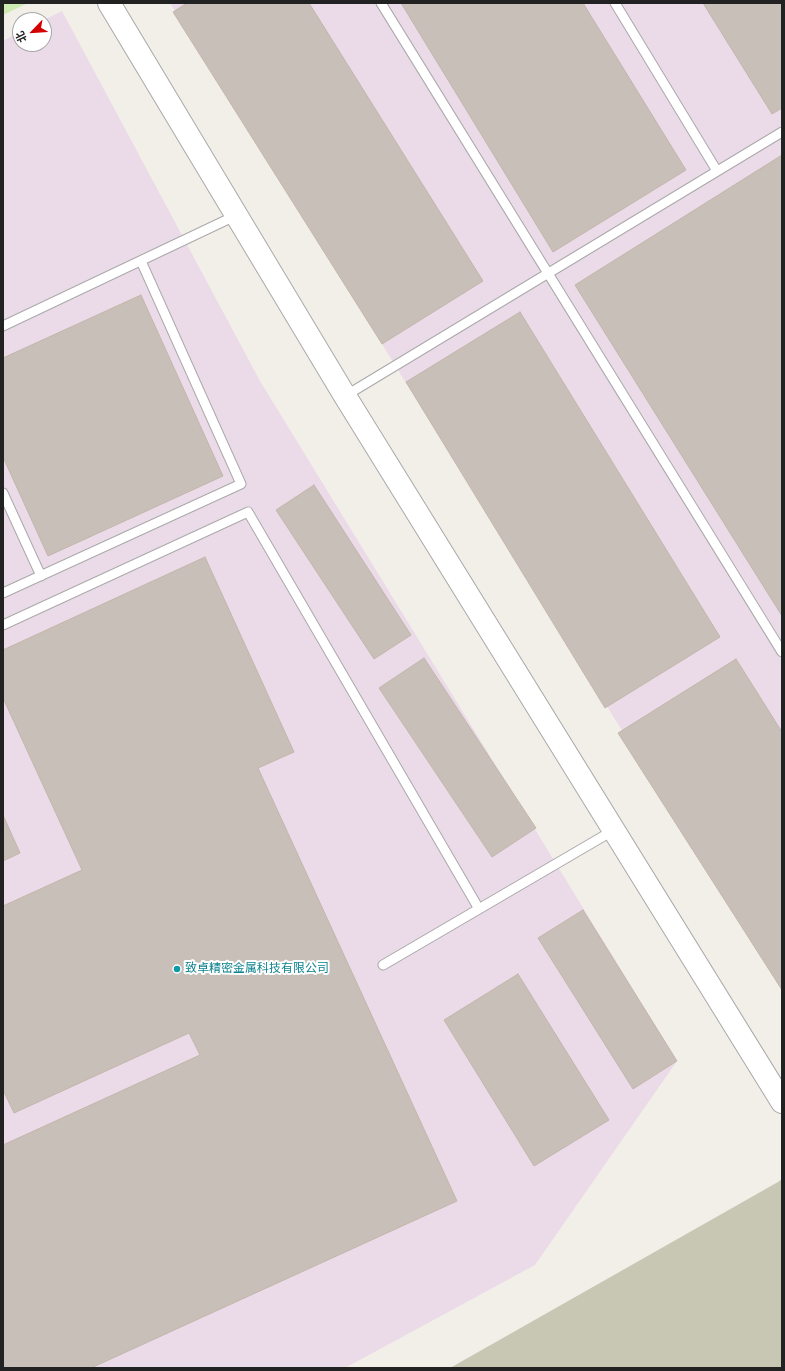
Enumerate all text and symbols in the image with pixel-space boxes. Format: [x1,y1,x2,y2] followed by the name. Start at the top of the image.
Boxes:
[12,12,52,52] north arrow
[13,29,30,45] text: 北
[185,962,329,976] place label: 致卓精密金属科技有限公司
[172,964,182,974] marker: 致卓精密金属科技有限公司

